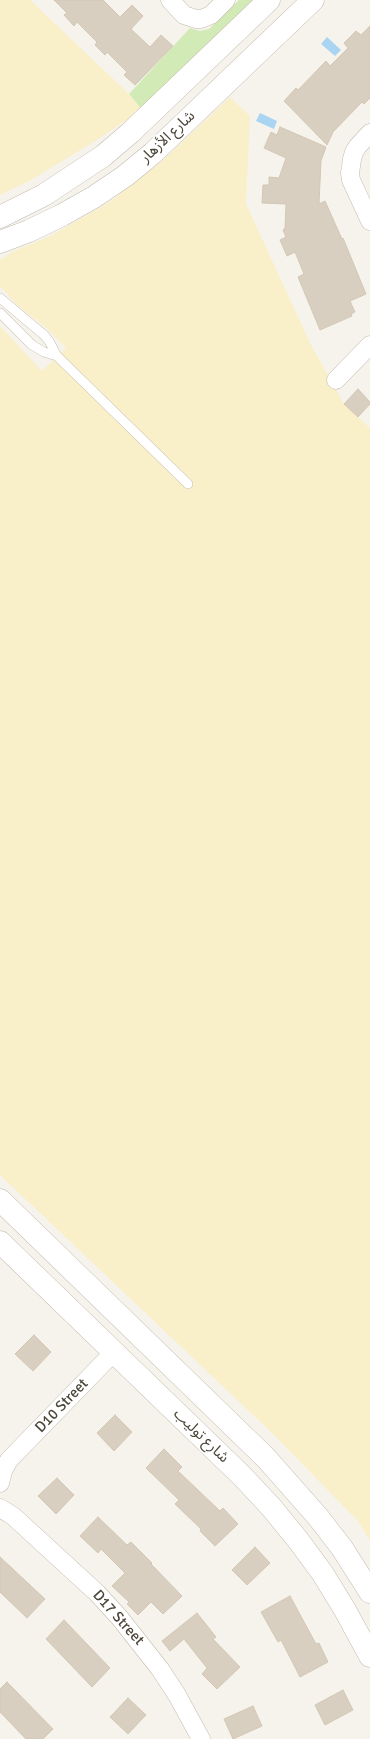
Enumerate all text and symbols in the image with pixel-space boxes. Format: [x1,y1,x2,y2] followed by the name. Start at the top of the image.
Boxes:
[137,107,199,167] street label: شارع الأزهار
[32,1375,92,1437] street label: D10 Street
[170,1405,232,1467] street label: شارع توليب
[88,1587,148,1649] street label: D17 Street

